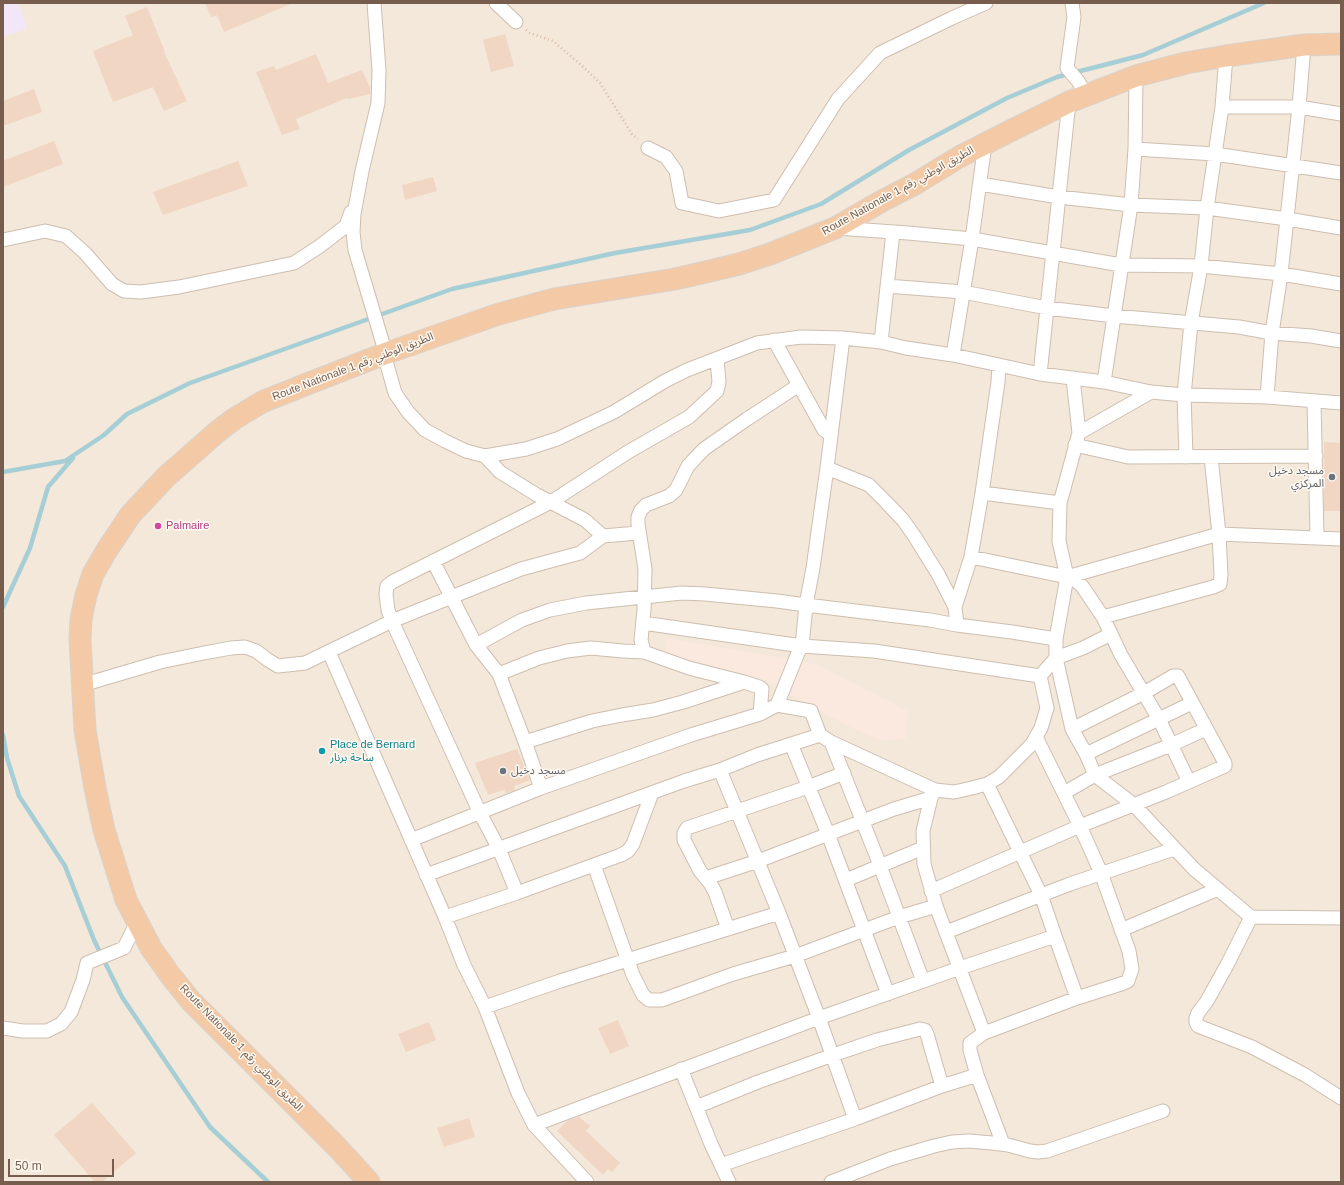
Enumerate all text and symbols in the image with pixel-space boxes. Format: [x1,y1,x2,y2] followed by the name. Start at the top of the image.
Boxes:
[820,144,976,238] street label: Route Nationale الطريق الوطني رقم 1
[271,330,435,404] street label: Route Nationale الطريق الوطني رقم 1
[1269,464,1324,490] place label: مسجد دخيل المركزي
[1327,472,1337,482] marker: مسجد دخيل المركزي
[166,519,209,533] place label: Palmaire
[153,521,163,531] marker: Palmaire
[330,738,415,764] place label: Place de Bernard ساحة برنار
[317,746,327,756] marker: Place de Bernard ساحة برنار
[511,764,566,778] place label: مسجد دخيل
[498,766,508,776] marker: مسجد دخيل
[177,982,305,1114] street label: Route Nationale الطريق الوطني رقم 1
[10,1151,116,1177] scale bar
[15,1159,42,1173] text: 50 m

